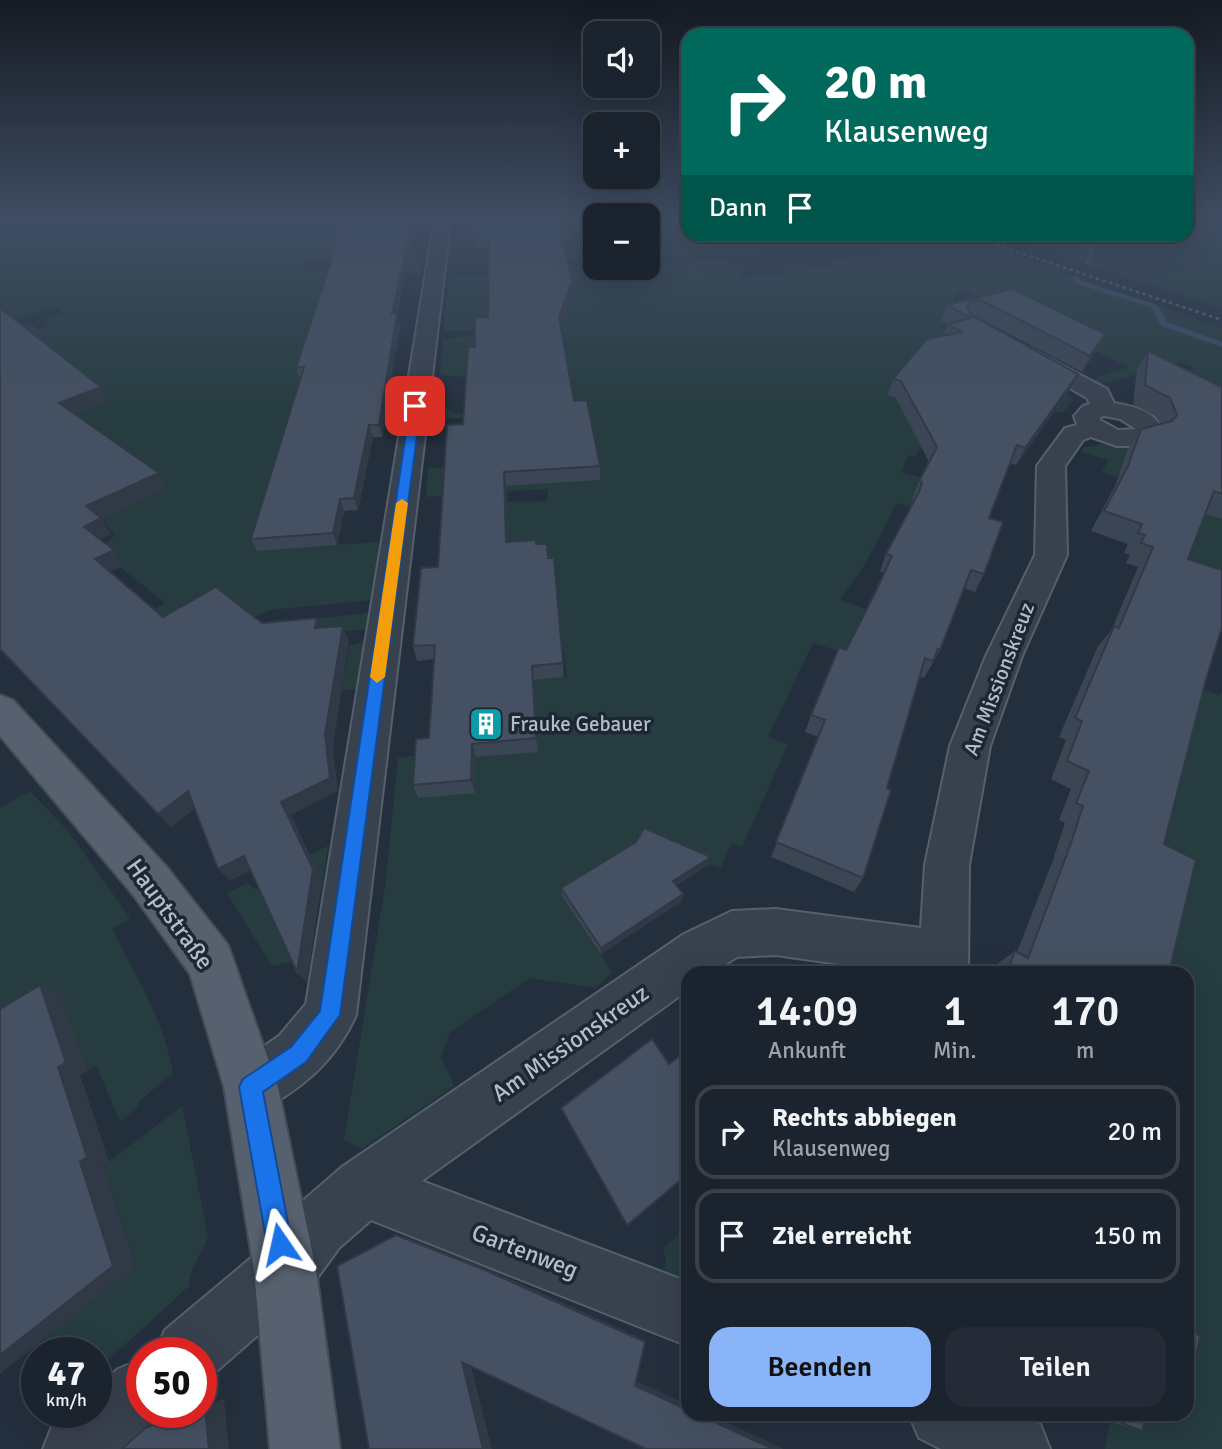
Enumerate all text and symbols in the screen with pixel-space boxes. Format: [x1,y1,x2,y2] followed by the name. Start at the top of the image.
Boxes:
[583,21,660,280] map controls
[583,21,660,98] button: sound
[824,52,927,112] text: 20 m
[709,56,800,147] icon: right
[583,112,660,189] button: +
[824,112,989,151] text: Klausenweg
[781,189,819,227] icon: arrive
[709,192,767,224] text: Dann
[583,203,660,280] button: −
[385,376,445,436] pin
[396,387,434,425] icon: arrive
[958,599,1040,759] street label: Am Missionskreuz
[467,705,505,743] building icon: Frauke Gebauer
[510,711,651,737] place label: Frauke Gebauer
[120,853,220,975] street label: Hauptstraße
[486,978,654,1108] street label: Am Missionskreuz
[756,986,858,1037] text: 14:09
[943,986,966,1037] text: 1
[1051,986,1119,1037] text: 170
[768,1036,846,1065] text: Ankunft
[933,1036,976,1065] text: Min.
[1076,1036,1094,1065] text: m
[772,1102,957,1134] text: Rechts abbiegen
[713,1113,751,1151] icon: right
[1107,1116,1162,1148] text: 20 m
[772,1134,890,1163] text: Klausenweg
[243,1207,317,1281] position arrow
[468,1217,582,1285] street label: Gartenweg
[713,1217,751,1255] icon: arrive
[772,1220,912,1252] text: Ziel erreicht
[1093,1220,1162,1252] text: 150 m
[709,1327,931,1407] button: Beenden
[945,1327,1166,1407] button: Teilen
[126,1337,217,1428] speed limit sign: 50
[48,1352,85,1395] text: 47
[46,1389,87,1411] text: km/h

